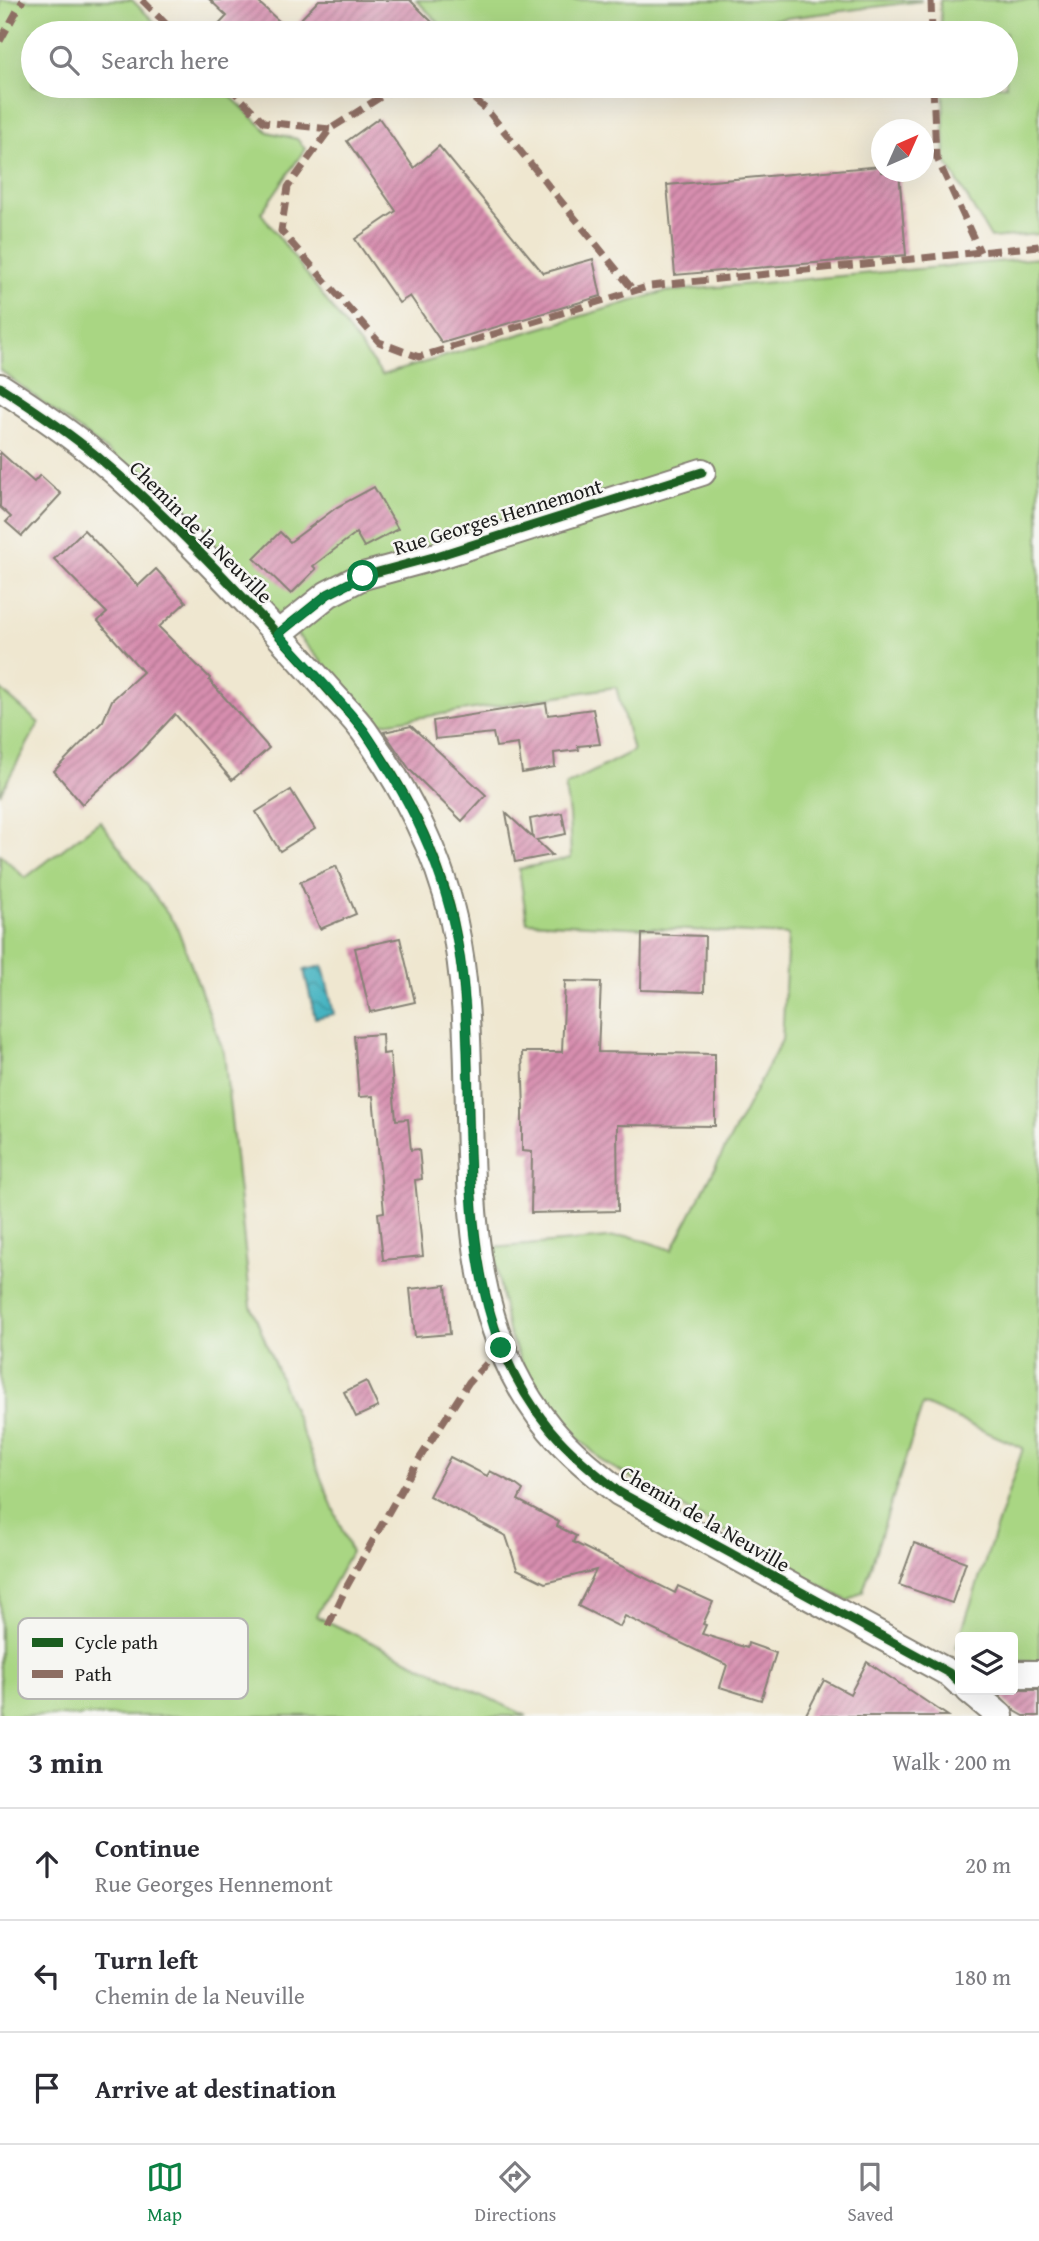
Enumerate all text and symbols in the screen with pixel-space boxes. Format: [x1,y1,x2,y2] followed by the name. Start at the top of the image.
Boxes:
[21,21,1018,98] search box
[101,40,229,79] text: Search here
[45,41,83,79] icon: search
[871,119,934,182] north arrow
[123,453,280,610] street label: Chemin de la Neuville
[390,470,607,563] street label: Rue Georges Hennemont
[347,560,378,591] route start
[485,1332,516,1363] route end
[615,1457,796,1580] street label: Chemin de la Neuville
[18,1618,248,1699] legend
[75,1628,158,1656] text: Cycle path
[955,1632,1018,1695] map controls
[955,1632,1018,1695] button: layers
[75,1660,112,1688] text: Path
[28,1740,103,1784] text: 3 min
[892,1745,1011,1778] text: Walk · 200 m
[95,1828,200,1867] text: Continue
[28,1845,66,1883] icon: ahead
[965,1848,1011,1881] text: 20 m
[95,1867,333,1900] text: Rue Georges Hennemont
[95,1940,198,1979] text: Turn left
[28,1957,66,1995] icon: left
[954,1960,1011,1993] text: 180 m
[95,1979,305,2012] text: Chemin de la Neuville
[28,2069,66,2107] icon: arrive
[95,2069,336,2108] text: Arrive at destination
[146,2158,184,2228] tab: Map
[475,2158,556,2228] tab: Directions
[847,2158,893,2228] tab: Saved

